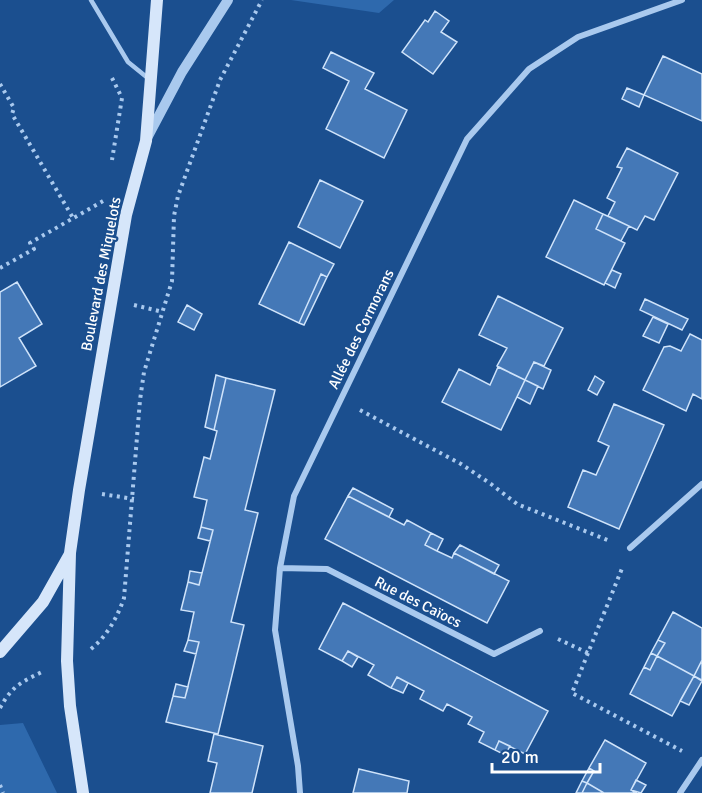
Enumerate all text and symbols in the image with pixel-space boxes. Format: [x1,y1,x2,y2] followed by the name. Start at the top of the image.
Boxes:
[77,195,125,353] street label: Boulevard des Miquelots
[324,266,398,392] street label: Allée des Cormorans
[372,572,465,632] street label: Rue des Caïocs
[492,736,600,774] scale bar
[501,746,539,768] text: 20 m

